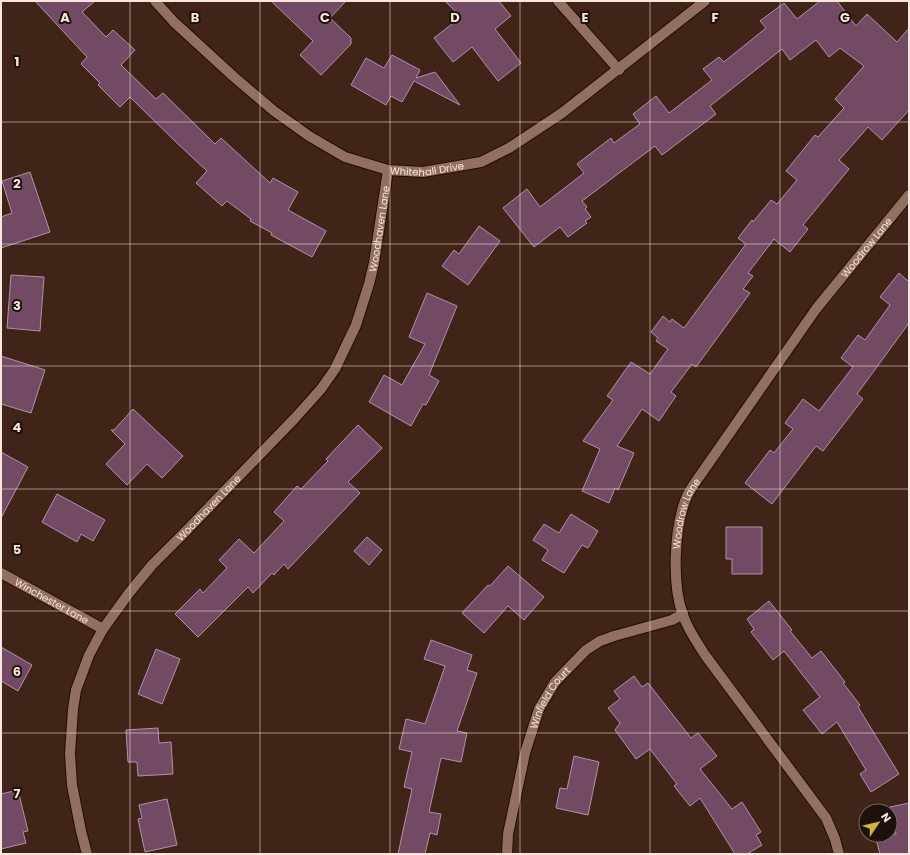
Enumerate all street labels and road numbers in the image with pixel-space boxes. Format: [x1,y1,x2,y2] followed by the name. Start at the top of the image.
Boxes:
[390,158,465,180] street label: Whitehall Drive
[365,185,394,274] street label: Woodhaven Lane
[837,214,896,281] street label: Woodrow Lane
[173,471,244,545] street label: Woodhaven Lane
[669,475,704,550] street label: Woodrow Lane
[12,575,91,628] street label: Winchester Lane
[526,663,574,731] street label: Winfield Court

